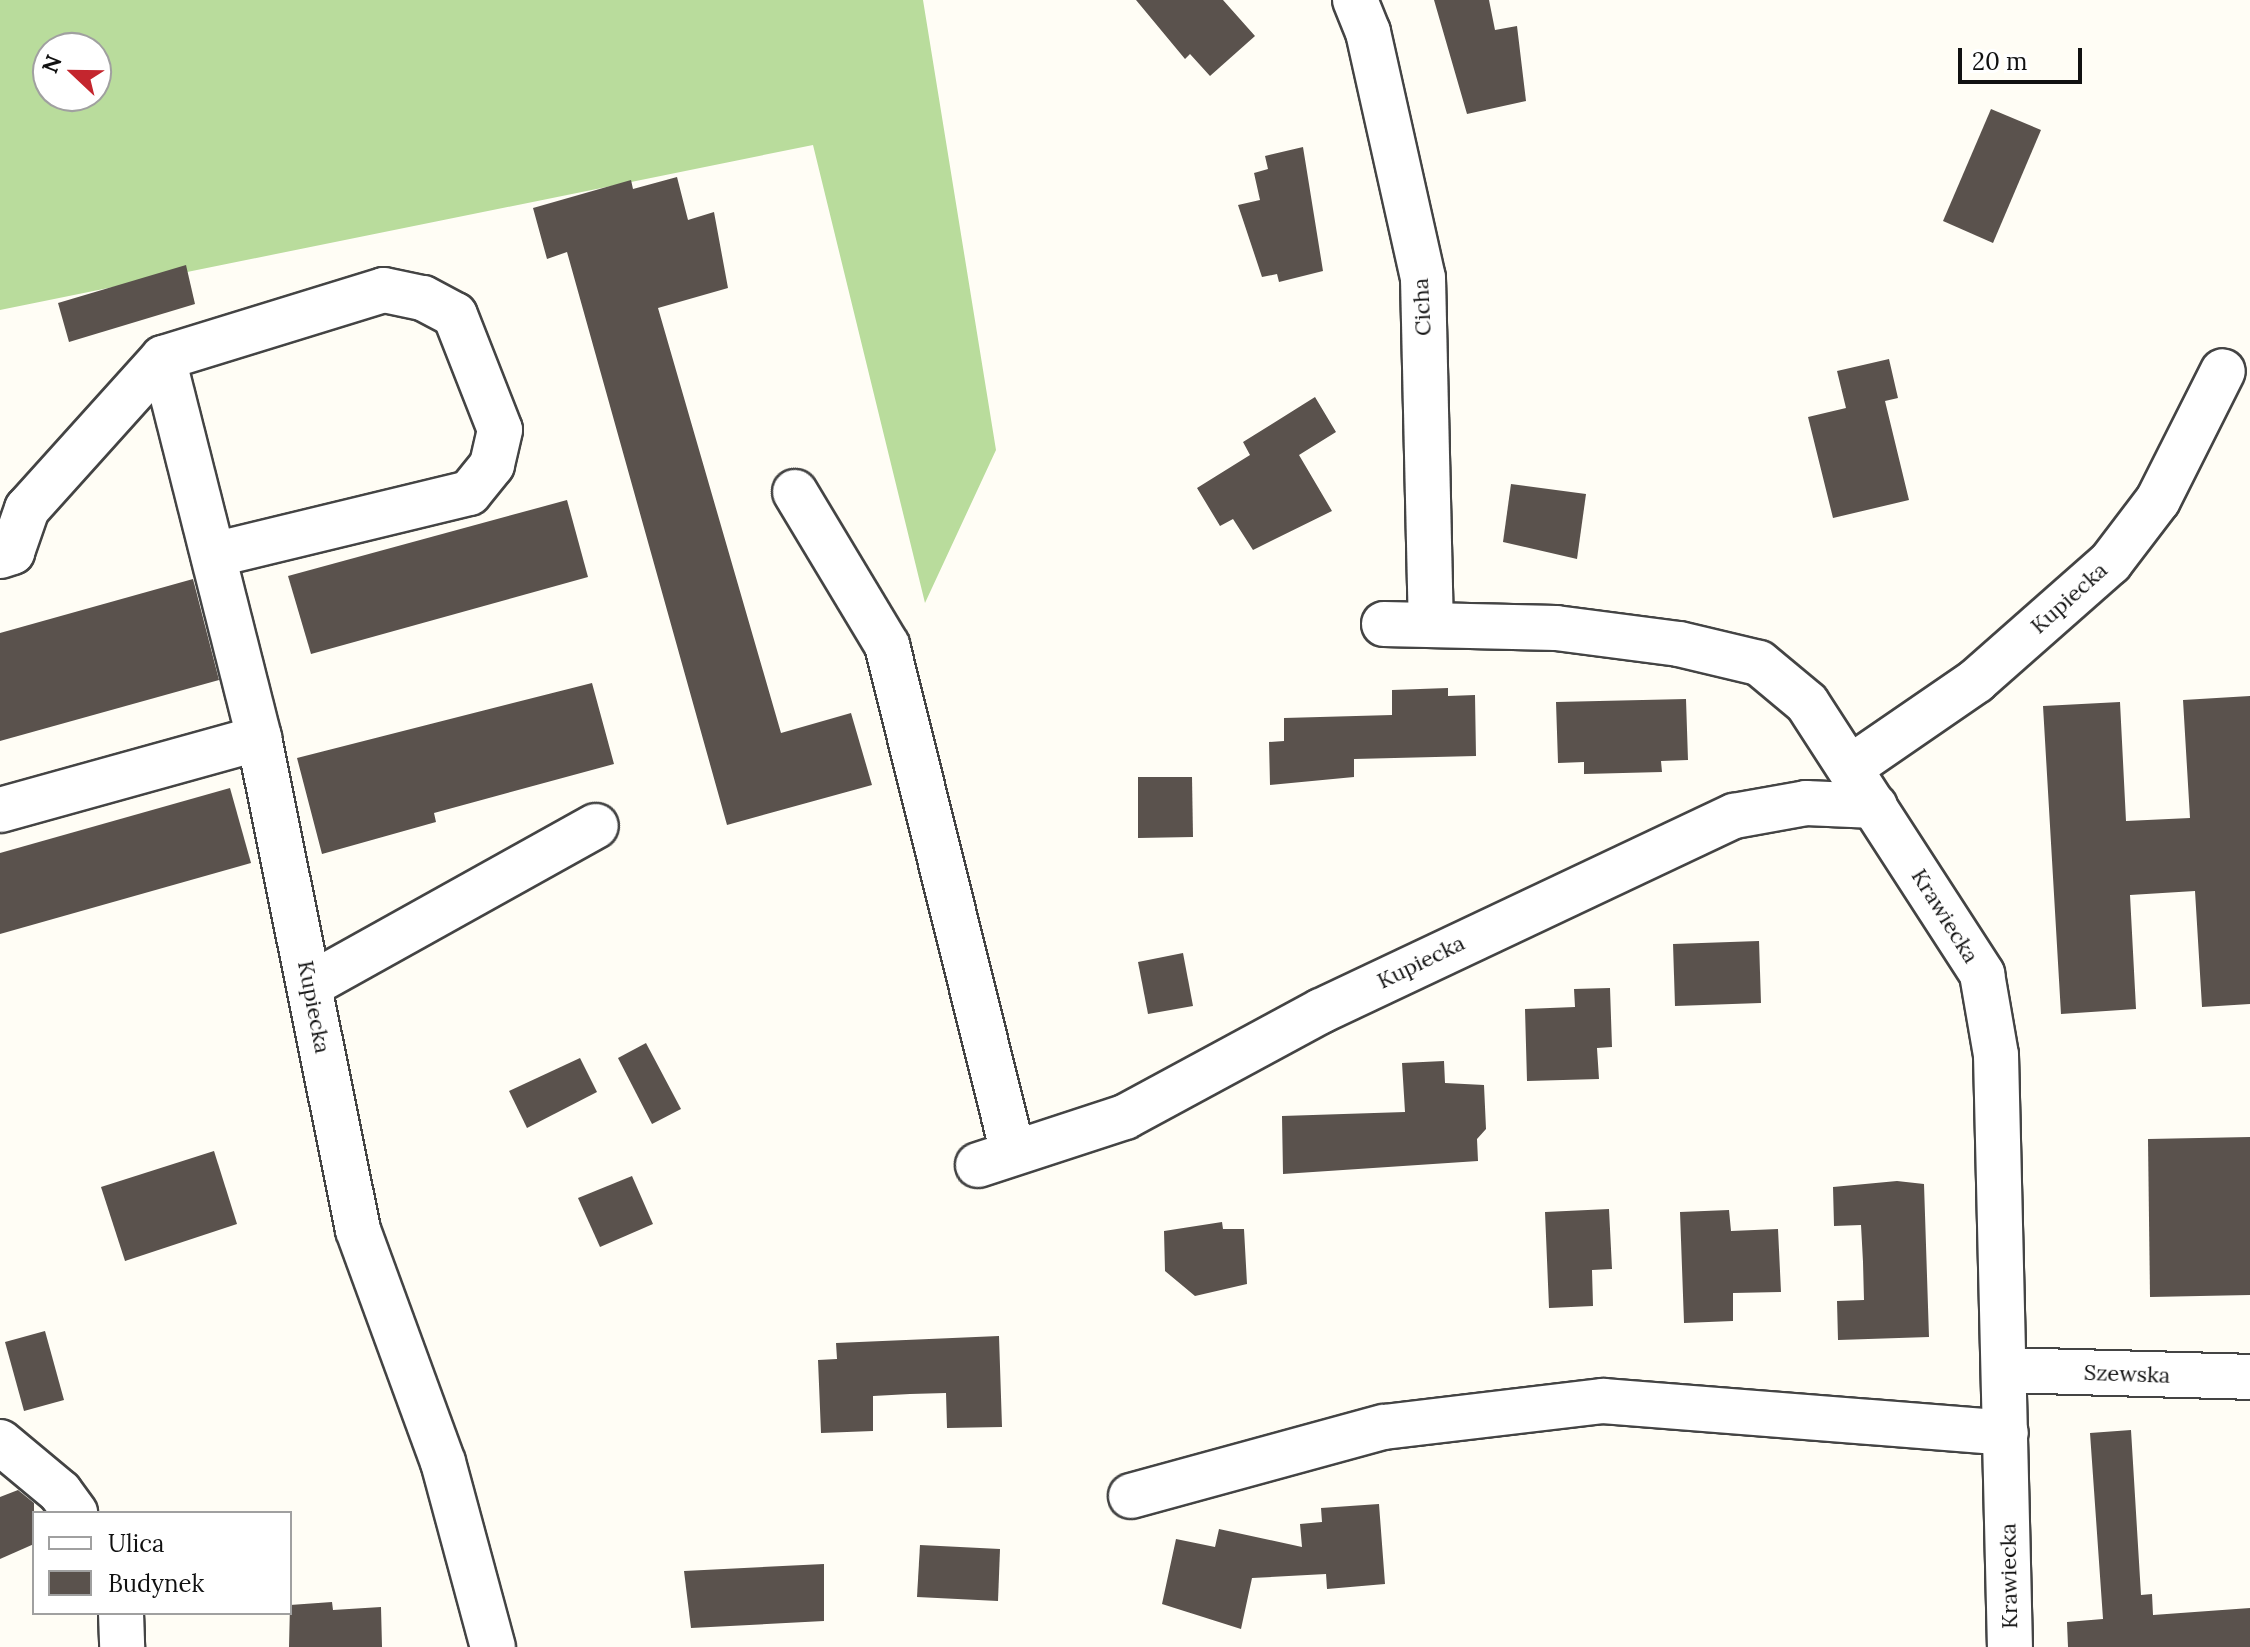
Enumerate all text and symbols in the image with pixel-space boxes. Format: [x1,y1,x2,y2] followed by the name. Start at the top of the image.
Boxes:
[32,32,112,112] north arrow
[1962,32,2086,82] scale bar
[1972,46,2028,77] text: 20 m
[35,51,68,77] text: N
[1407,277,1437,337] street label: Cicha
[2025,557,2113,639] street label: Kupiecka
[1906,864,1984,968] street label: Krawiecka
[1373,930,1469,994] street label: Kupiecka
[292,958,336,1056] street label: Kupiecka
[2083,1359,2171,1389] street label: Szewska
[32,1511,292,1615] legend
[1995,1523,2023,1629] street label: Krawiecka
[108,1528,164,1559] text: Ulica
[108,1568,204,1599] text: Budynek

